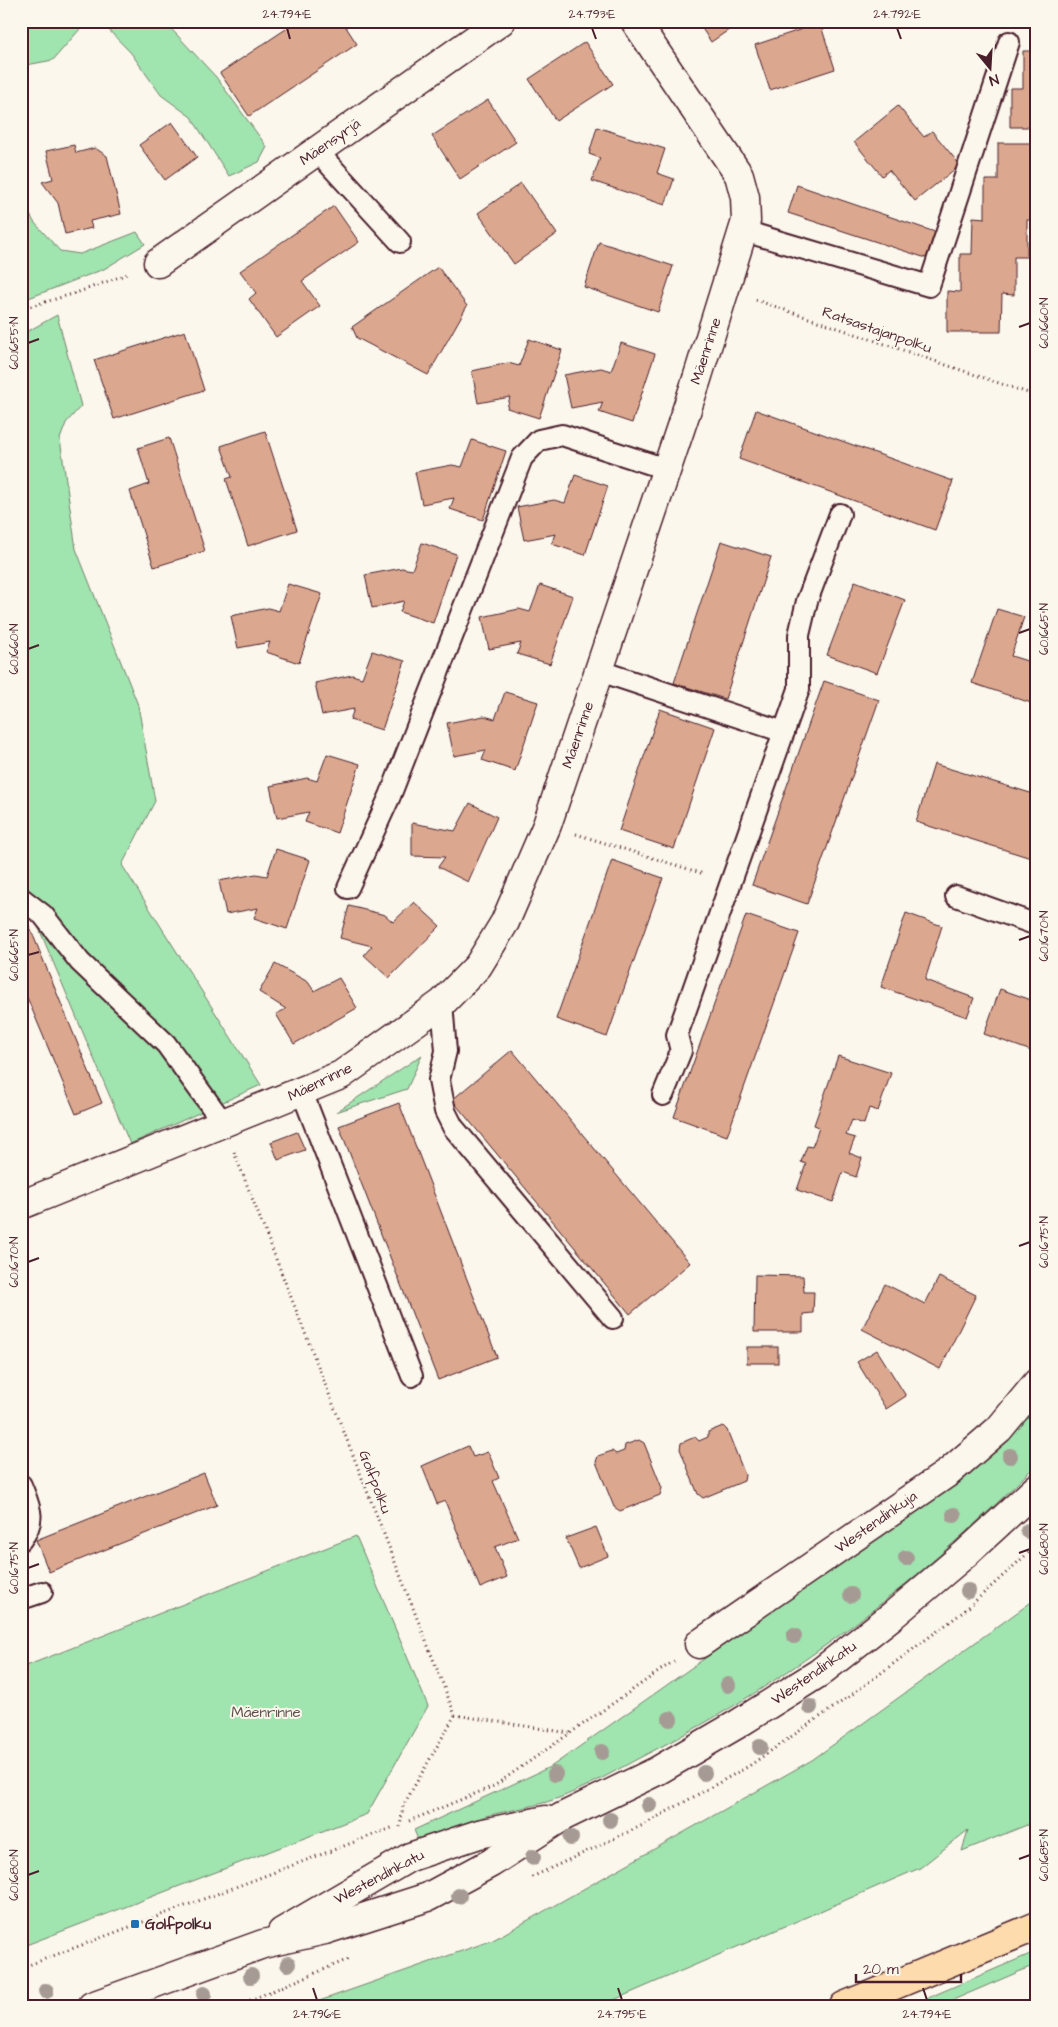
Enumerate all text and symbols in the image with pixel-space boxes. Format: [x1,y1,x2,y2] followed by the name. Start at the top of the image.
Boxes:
[263,6,311,23] text: 24.794°E
[569,6,615,23] text: 24.793°E
[873,6,921,23] text: 24.792°E
[966,42,1016,92] north arrow
[986,69,1001,90] text: N
[295,113,366,171] street label: Mäensyrjä
[1036,297,1053,349] text: 60.1660°N
[819,301,935,359] street label: Ratsastajanpolku
[685,315,727,387] street label: Mäenrinne
[6,316,23,370] text: 60.1655°N
[1036,603,1053,655] text: 60.1665°N
[6,623,23,675] text: 60.1660°N
[557,699,599,771] street label: Mäenrinne
[1036,910,1053,961] text: 60.1670°N
[6,929,23,981] text: 60.1665°N
[284,1057,356,1107] street label: Mäenrinne
[1036,1216,1053,1268] text: 60.1675°N
[6,1236,23,1287] text: 60.1670°N
[353,1447,397,1517] street label: Golfpolku
[831,1486,922,1558] street label: Westendinkuja
[1036,1523,1053,1575] text: 60.1680°N
[6,1542,23,1594] text: 60.1675°N
[767,1636,861,1710] street label: Westendinkatu
[231,1702,301,1723] park label: Mäenrinne
[1036,1828,1053,1881] text: 60.1685°N
[330,1844,428,1910] street label: Westendinkatu
[6,1849,23,1901] text: 60.1680°N
[145,1914,211,1935] place label: Golfpolku
[129,1918,141,1930] marker: Golfpolku
[856,1952,960,1984] scale bar
[863,1959,899,1980] text: 20 m
[293,2006,341,2023] text: 24.796°E
[597,2006,647,2023] text: 24.795°E
[903,2006,951,2023] text: 24.794°E

